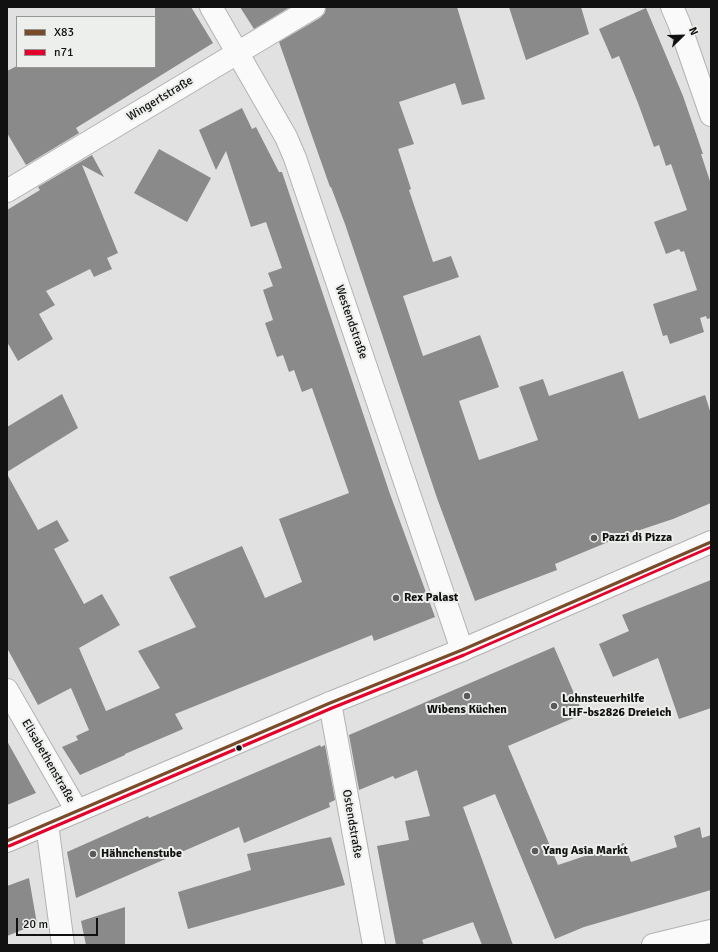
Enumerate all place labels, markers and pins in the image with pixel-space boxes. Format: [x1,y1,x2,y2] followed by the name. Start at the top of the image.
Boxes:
[602,531,672,545] place label: Pazzi di Pizza
[589,533,599,543] marker: Pazzi di Pizza
[404,591,458,605] place label: Rex Palast
[391,593,401,603] marker: Rex Palast
[462,691,472,701] marker: Wibens Küchen
[562,692,672,720] place label: Lohnsteuerhilfe LHF-bs2826 Dreieich
[549,701,559,711] marker: Lohnsteuerhilfe LHF-bs2826 Dreieich
[427,703,507,717] place label: Wibens Küchen
[234,743,244,753] unlabelled marker
[543,844,628,858] place label: Yang Asia Markt
[530,846,540,856] marker: Yang Asia Markt
[101,847,182,861] place label: Hähnchenstube
[88,849,98,859] marker: Hähnchenstube

